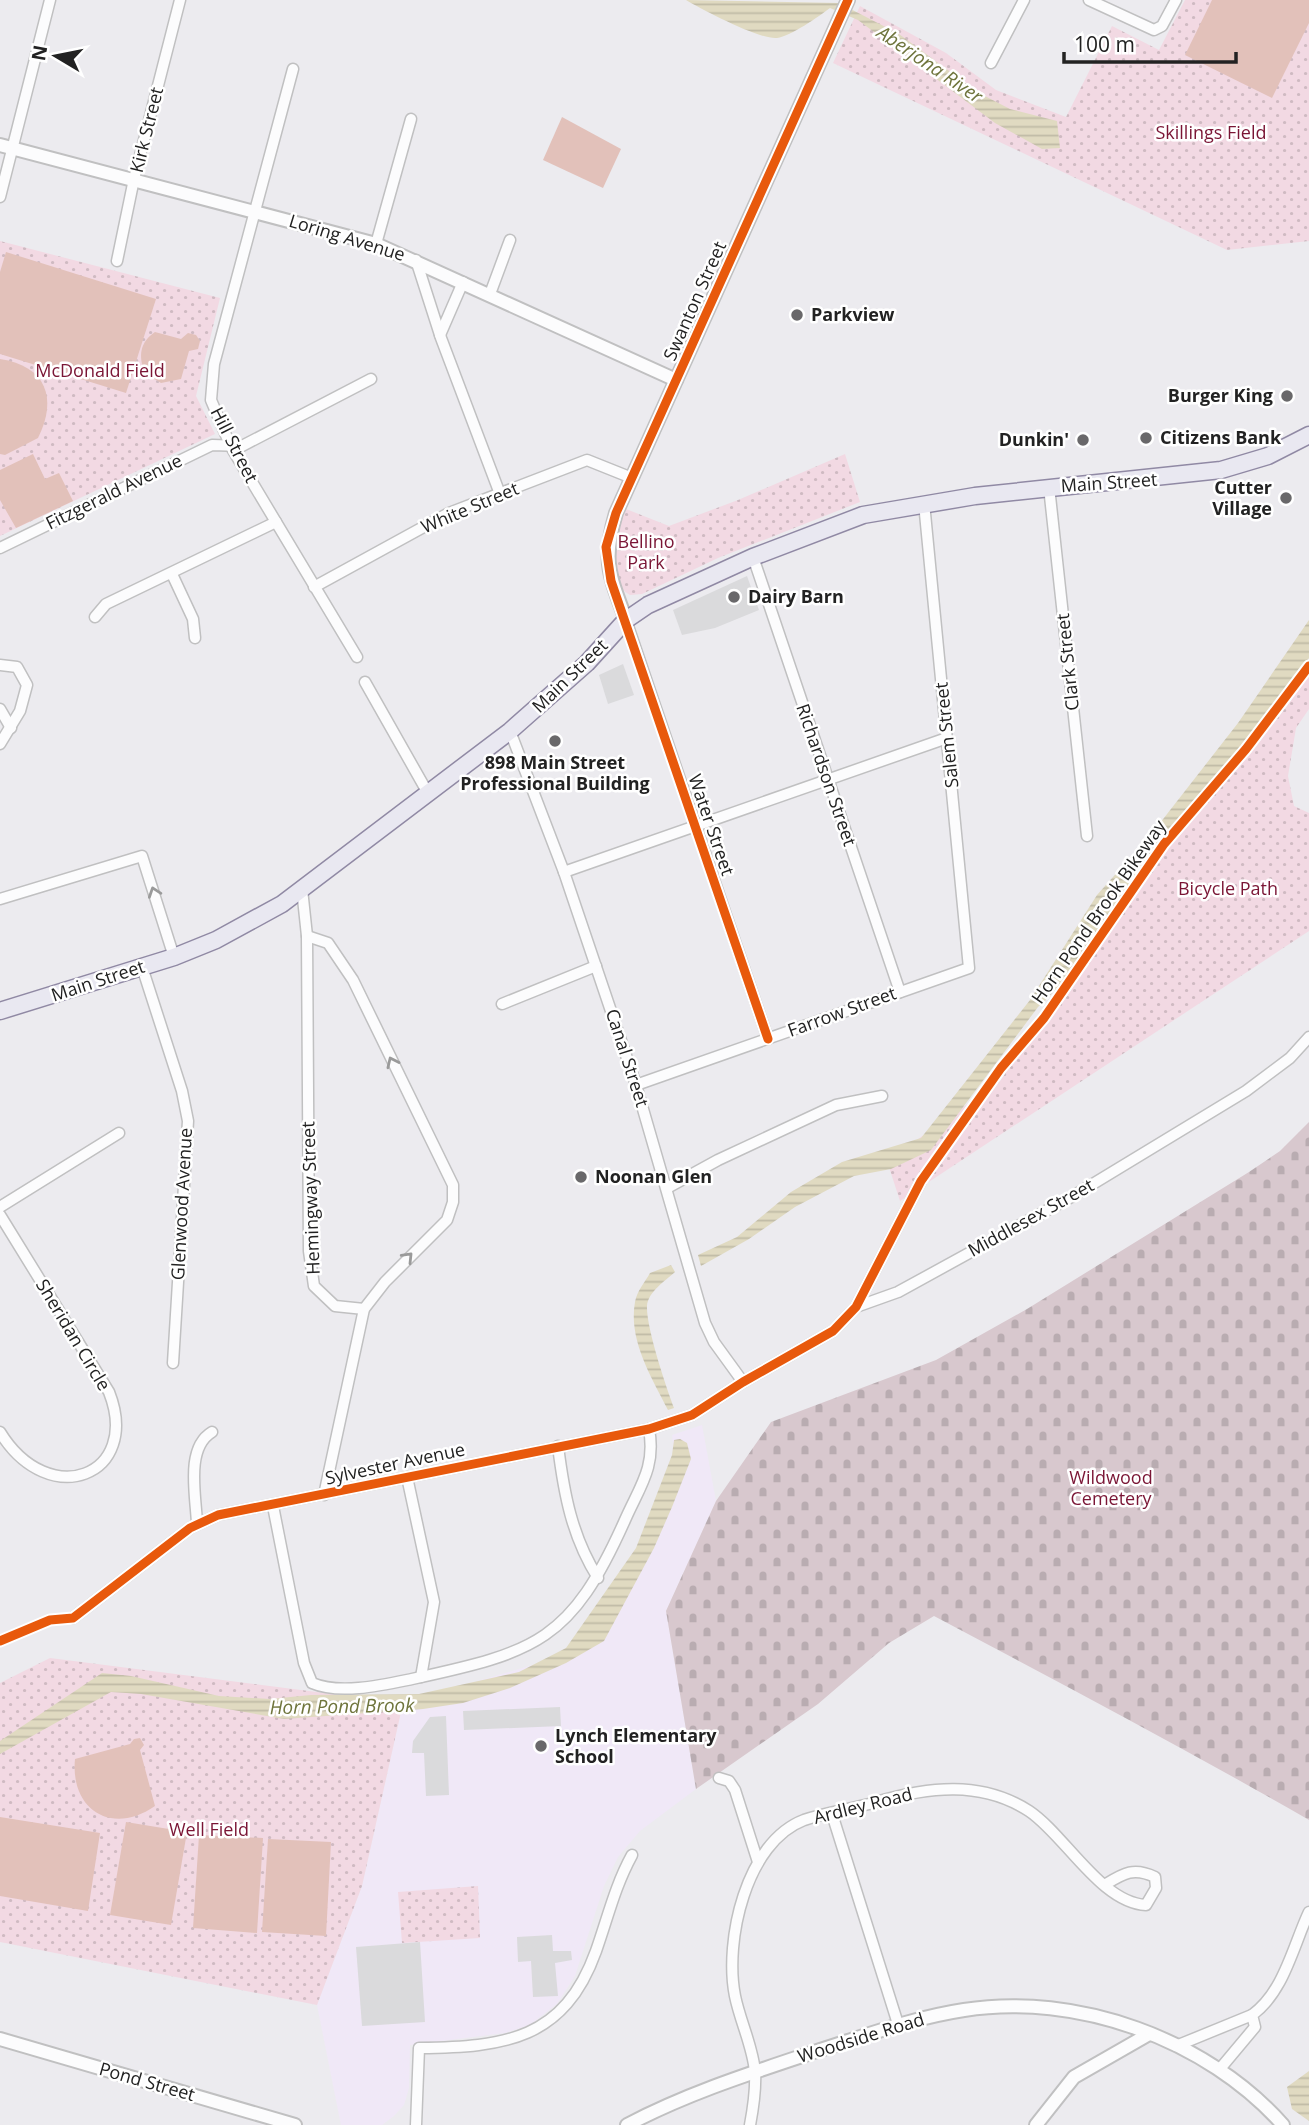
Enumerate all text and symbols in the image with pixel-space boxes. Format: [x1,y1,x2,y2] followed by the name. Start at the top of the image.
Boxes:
[870,18,989,110] water label: Aberjona River
[21,21,91,91] north arrow
[1064,21,1236,65] scale bar
[1074,30,1135,58] text: 100 m
[25,43,53,63] text: N
[124,84,168,175] street label: Kirk Street
[1155,120,1267,144] park label: Skillings Field
[286,208,408,266] street label: Loring Avenue
[657,237,731,364] street label: Swanton Street
[811,302,895,326] place label: Parkview
[789,307,805,323] marker: Parkview
[35,358,165,382] park label: McDonald Field
[1168,383,1273,407] place label: Burger King
[1279,388,1295,404] marker: Burger King
[206,403,264,486] street label: Hill Street
[1160,425,1282,449] place label: Citizens Bank
[999,427,1069,451] place label: Dunkin'
[1138,430,1154,446] marker: Citizens Bank
[1075,432,1091,448] marker: Dunkin'
[41,448,186,535] street label: Fitzgerald Avenue
[1060,467,1158,497] street label: Main Street
[1212,475,1272,520] place label: Cutter Village
[417,476,522,538] street label: White Street
[1278,490,1294,506] marker: Cutter Village
[617,529,675,574] park label: Bellino Park
[748,584,844,608] place label: Dairy Barn
[726,589,742,605] marker: Dairy Barn
[1050,612,1084,712] street label: Clark Street
[526,633,612,718] street label: Main Street
[929,681,963,789] street label: Salem Street
[791,700,863,849] street label: Richardson Street
[547,733,563,749] marker: 898 Main Street Professional Building
[460,750,650,795] place label: 898 Main Street Professional Building
[683,771,740,878] street label: Water Street
[1026,814,1171,1008] street label: Horn Pond Brook Bikeway
[1178,876,1278,900] park label: Bicycle Path
[148,886,162,898] one-way arrow
[48,954,147,1006] street label: Main Street
[784,980,899,1042] street label: Farrow Street
[601,1006,655,1110] street label: Canal Street
[386,1057,400,1069] one-way arrow
[295,1121,325,1275] street label: Hemingway Street
[165,1127,197,1281] street label: Glenwood Avenue
[595,1164,712,1188] place label: Noonan Glen
[573,1169,589,1185] marker: Noonan Glen
[963,1173,1098,1262] street label: Middlesex Street
[400,1253,413,1266] one-way arrow
[31,1274,117,1395] street label: Sheridan Circle
[323,1436,467,1490] street label: Sylvester Avenue
[1069,1465,1153,1510] park label: Wildwood Cemetery
[269,1692,415,1720] water label: Horn Pond Brook
[555,1723,717,1768] place label: Lynch Elementary School
[533,1738,549,1754] marker: Lynch Elementary School
[811,1781,915,1829] street label: Ardley Road
[169,1817,249,1841] park label: Well Field
[794,2006,927,2068] street label: Woodside Road
[97,2056,198,2106] street label: Pond Street

